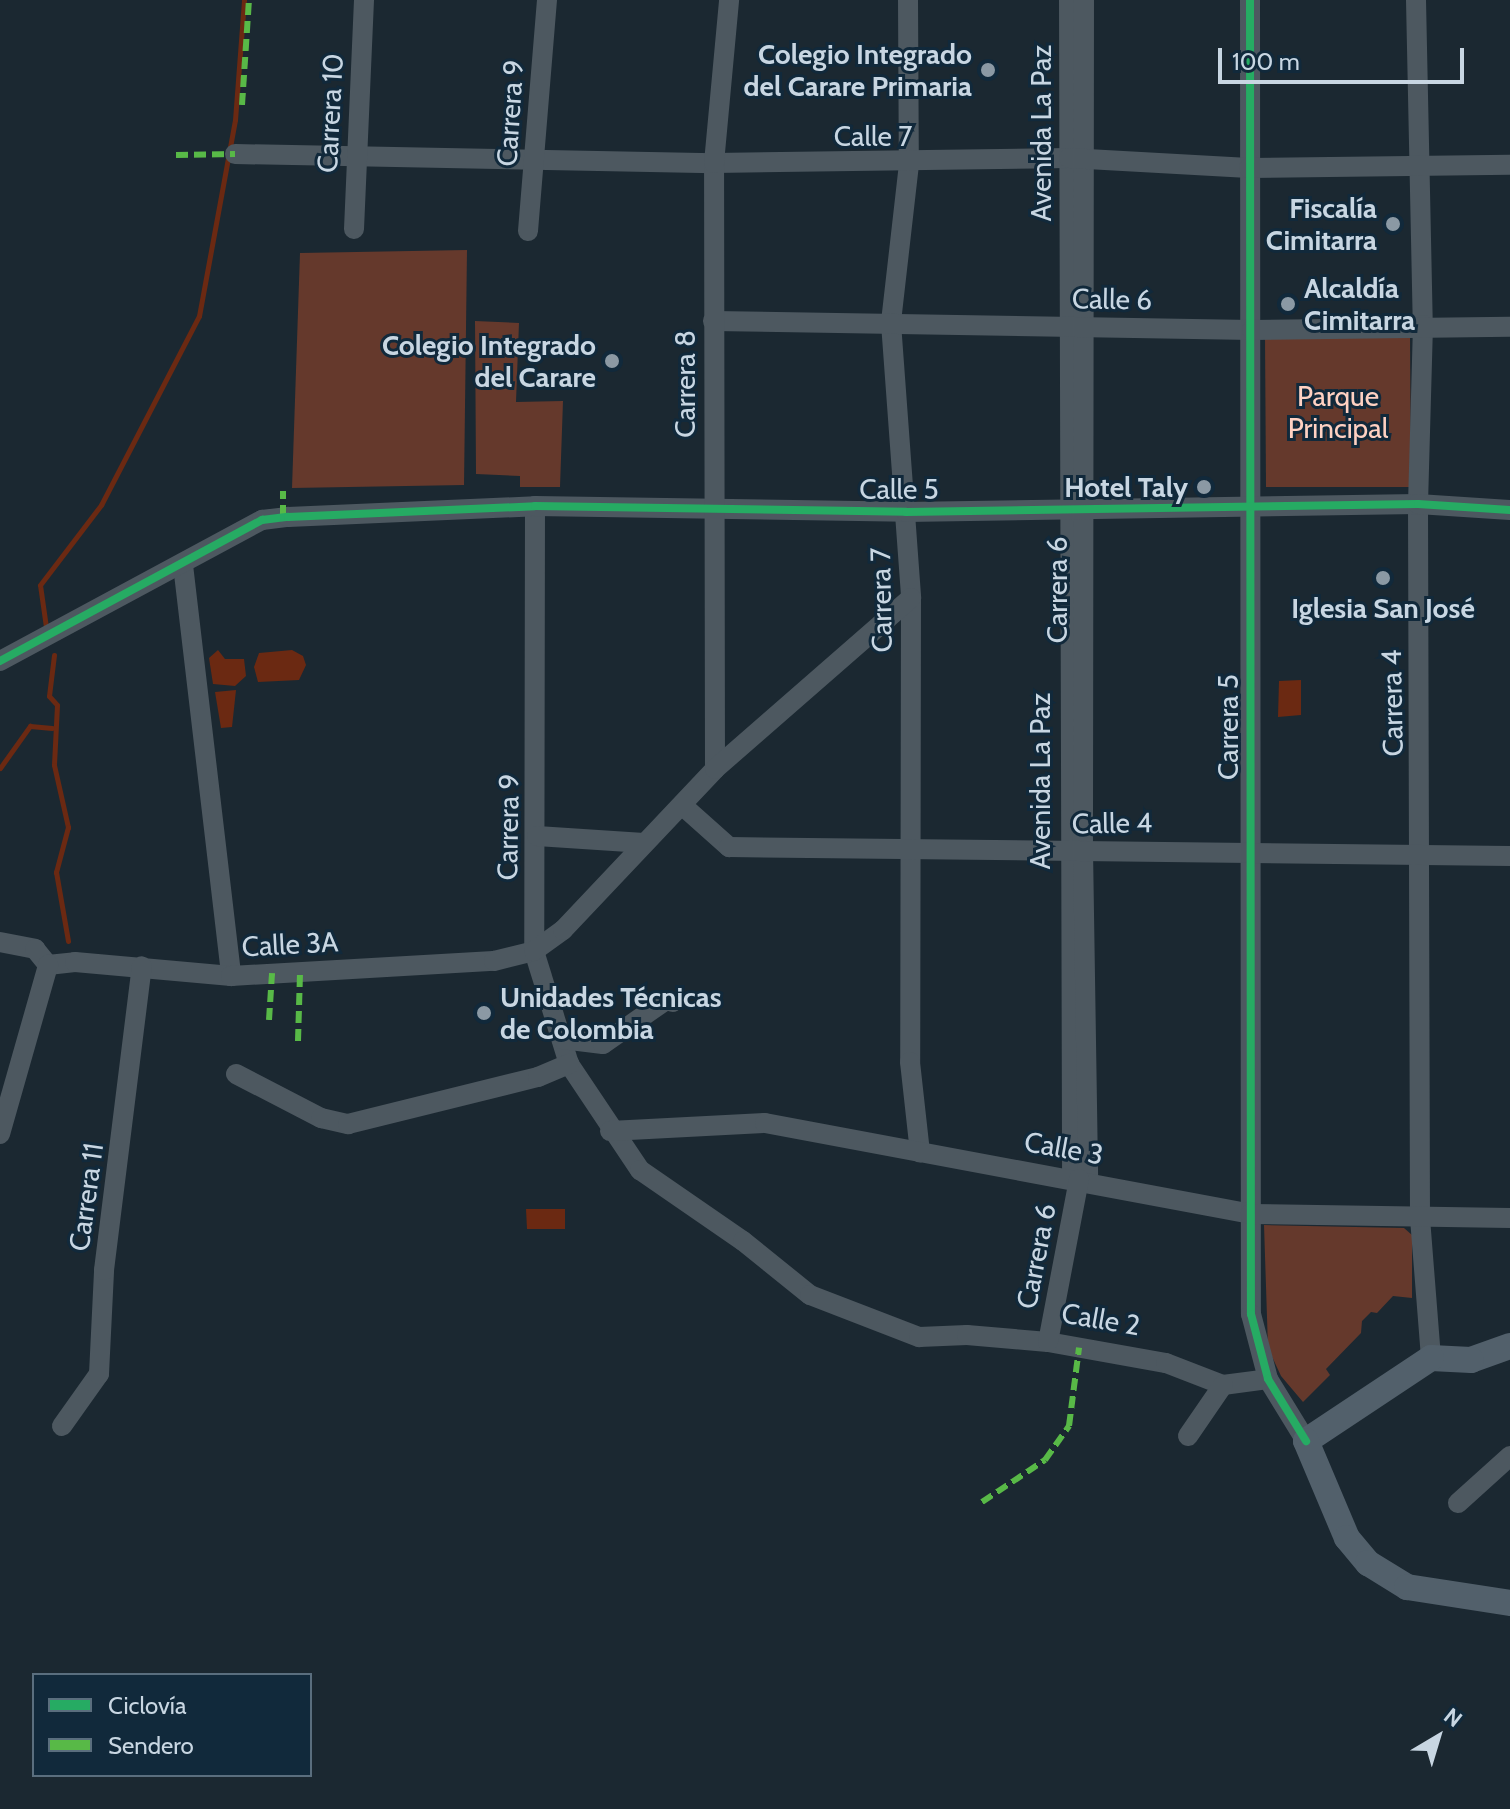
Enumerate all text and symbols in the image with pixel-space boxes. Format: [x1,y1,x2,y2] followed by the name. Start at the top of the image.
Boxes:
[1222,32,1468,82] scale bar
[744,37,972,103] place label: Colegio Integrado del Carare Primaria
[1024,44,1058,222] street label: Avenida La Paz
[1232,47,1300,76] text: 100 m
[310,52,350,174] street label: Carrera 10
[490,59,530,167] street label: Carrera 9
[979,61,997,79] marker: Colegio Integrado del Carare Primaria
[834,119,912,153] street label: Calle 7
[1266,191,1377,257] place label: Fiscalía Cimitarra
[1384,215,1402,233] marker: Fiscalía Cimitarra
[1304,271,1415,337] place label: Alcaldía Cimitarra
[1072,282,1152,316] street label: Calle 6
[1279,295,1297,313] marker: Alcaldía Cimitarra
[382,328,596,394] place label: Colegio Integrado del Carare
[668,330,702,438] street label: Carrera 8
[603,352,621,370] marker: Colegio Integrado del Carare
[1288,379,1388,445] park label: Parque Principal
[1064,470,1188,504] place label: Hotel Taly
[859,472,939,506] street label: Calle 5
[1195,478,1213,496] marker: Hotel Taly
[1040,537,1074,643] street label: Carrera 6
[863,547,899,653] street label: Carrera 7
[1374,569,1392,587] marker: Iglesia San José
[1291,591,1475,625] place label: Iglesia San José
[1374,649,1410,757] street label: Carrera 4
[1211,674,1245,780] street label: Carrera 5
[1023,692,1057,870] street label: Avenida La Paz
[490,773,526,881] street label: Carrera 9
[1071,805,1153,841] street label: Calle 4
[241,925,339,963] street label: Calle 3A
[500,980,722,1046] place label: Unidades Técnicas de Colombia
[475,1004,493,1022] marker: Unidades Técnicas de Colombia
[1022,1125,1106,1171] street label: Calle 3
[62,1141,110,1253] street label: Carrera 11
[1009,1200,1063,1312] street label: Carrera 6
[1059,1296,1143,1342] street label: Calle 2
[32,1673,312,1777] legend
[108,1691,186,1720] text: Ciclovía
[1398,1697,1478,1777] north arrow
[1439,1702,1468,1733] text: N
[108,1731,194,1760] text: Sendero

